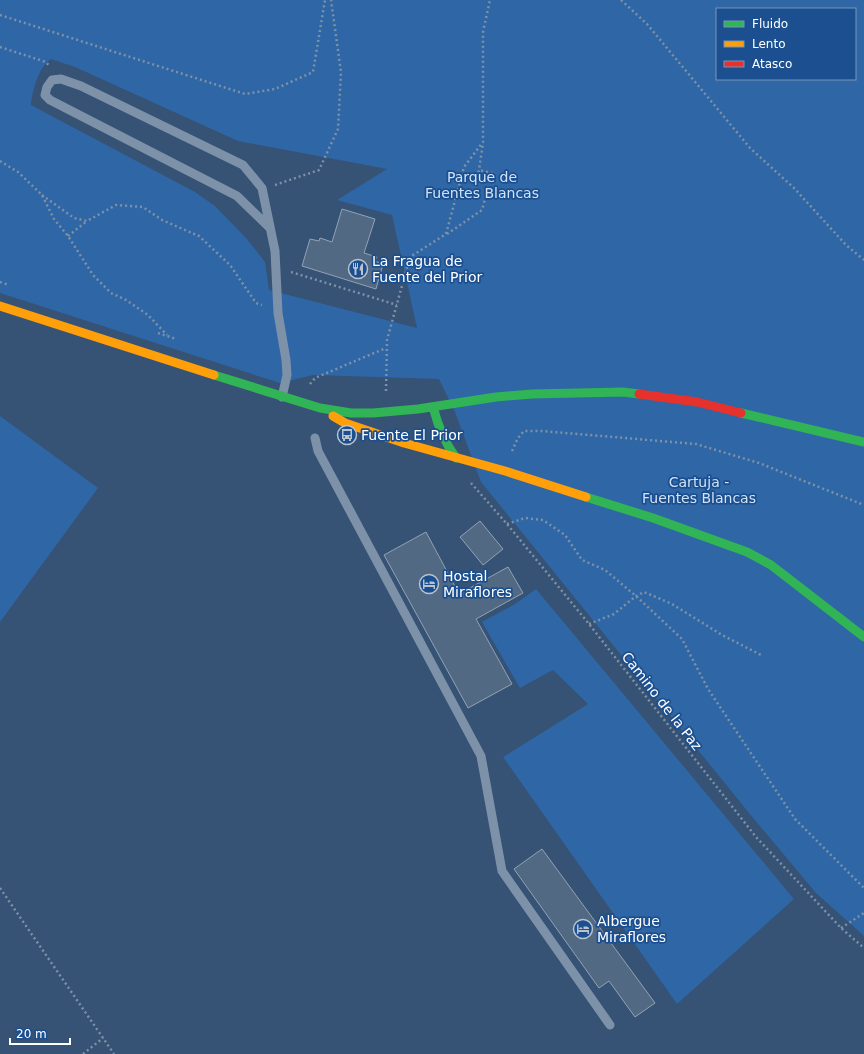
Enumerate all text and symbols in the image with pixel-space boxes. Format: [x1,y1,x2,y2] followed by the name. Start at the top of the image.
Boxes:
[716,8,856,80] legend
[752,17,788,31] text: Fluido
[752,37,786,51] text: Lento
[752,57,792,71] text: Atasco
[425,169,539,201] park label: Parque de Fuentes Blancas
[372,253,482,285] place label: La Fragua de Fuente del Prior
[347,258,369,280] restaurant icon: La Fragua de Fuente del Prior
[336,424,358,446] bus stop icon: Fuente El Prior
[361,427,463,443] place label: Fuente El Prior
[642,474,756,506] park label: Cartuja - Fuentes Blancas
[443,568,512,600] place label: Hostal Miraflores
[418,573,440,595] hotel icon: Hostal Miraflores
[619,649,705,753] street label: Camino de la Paz
[597,913,666,945] place label: Albergue Miraflores
[572,918,594,940] hotel icon: Albergue Miraflores
[10,1020,70,1046] scale bar
[16,1027,47,1041] text: 20 m

